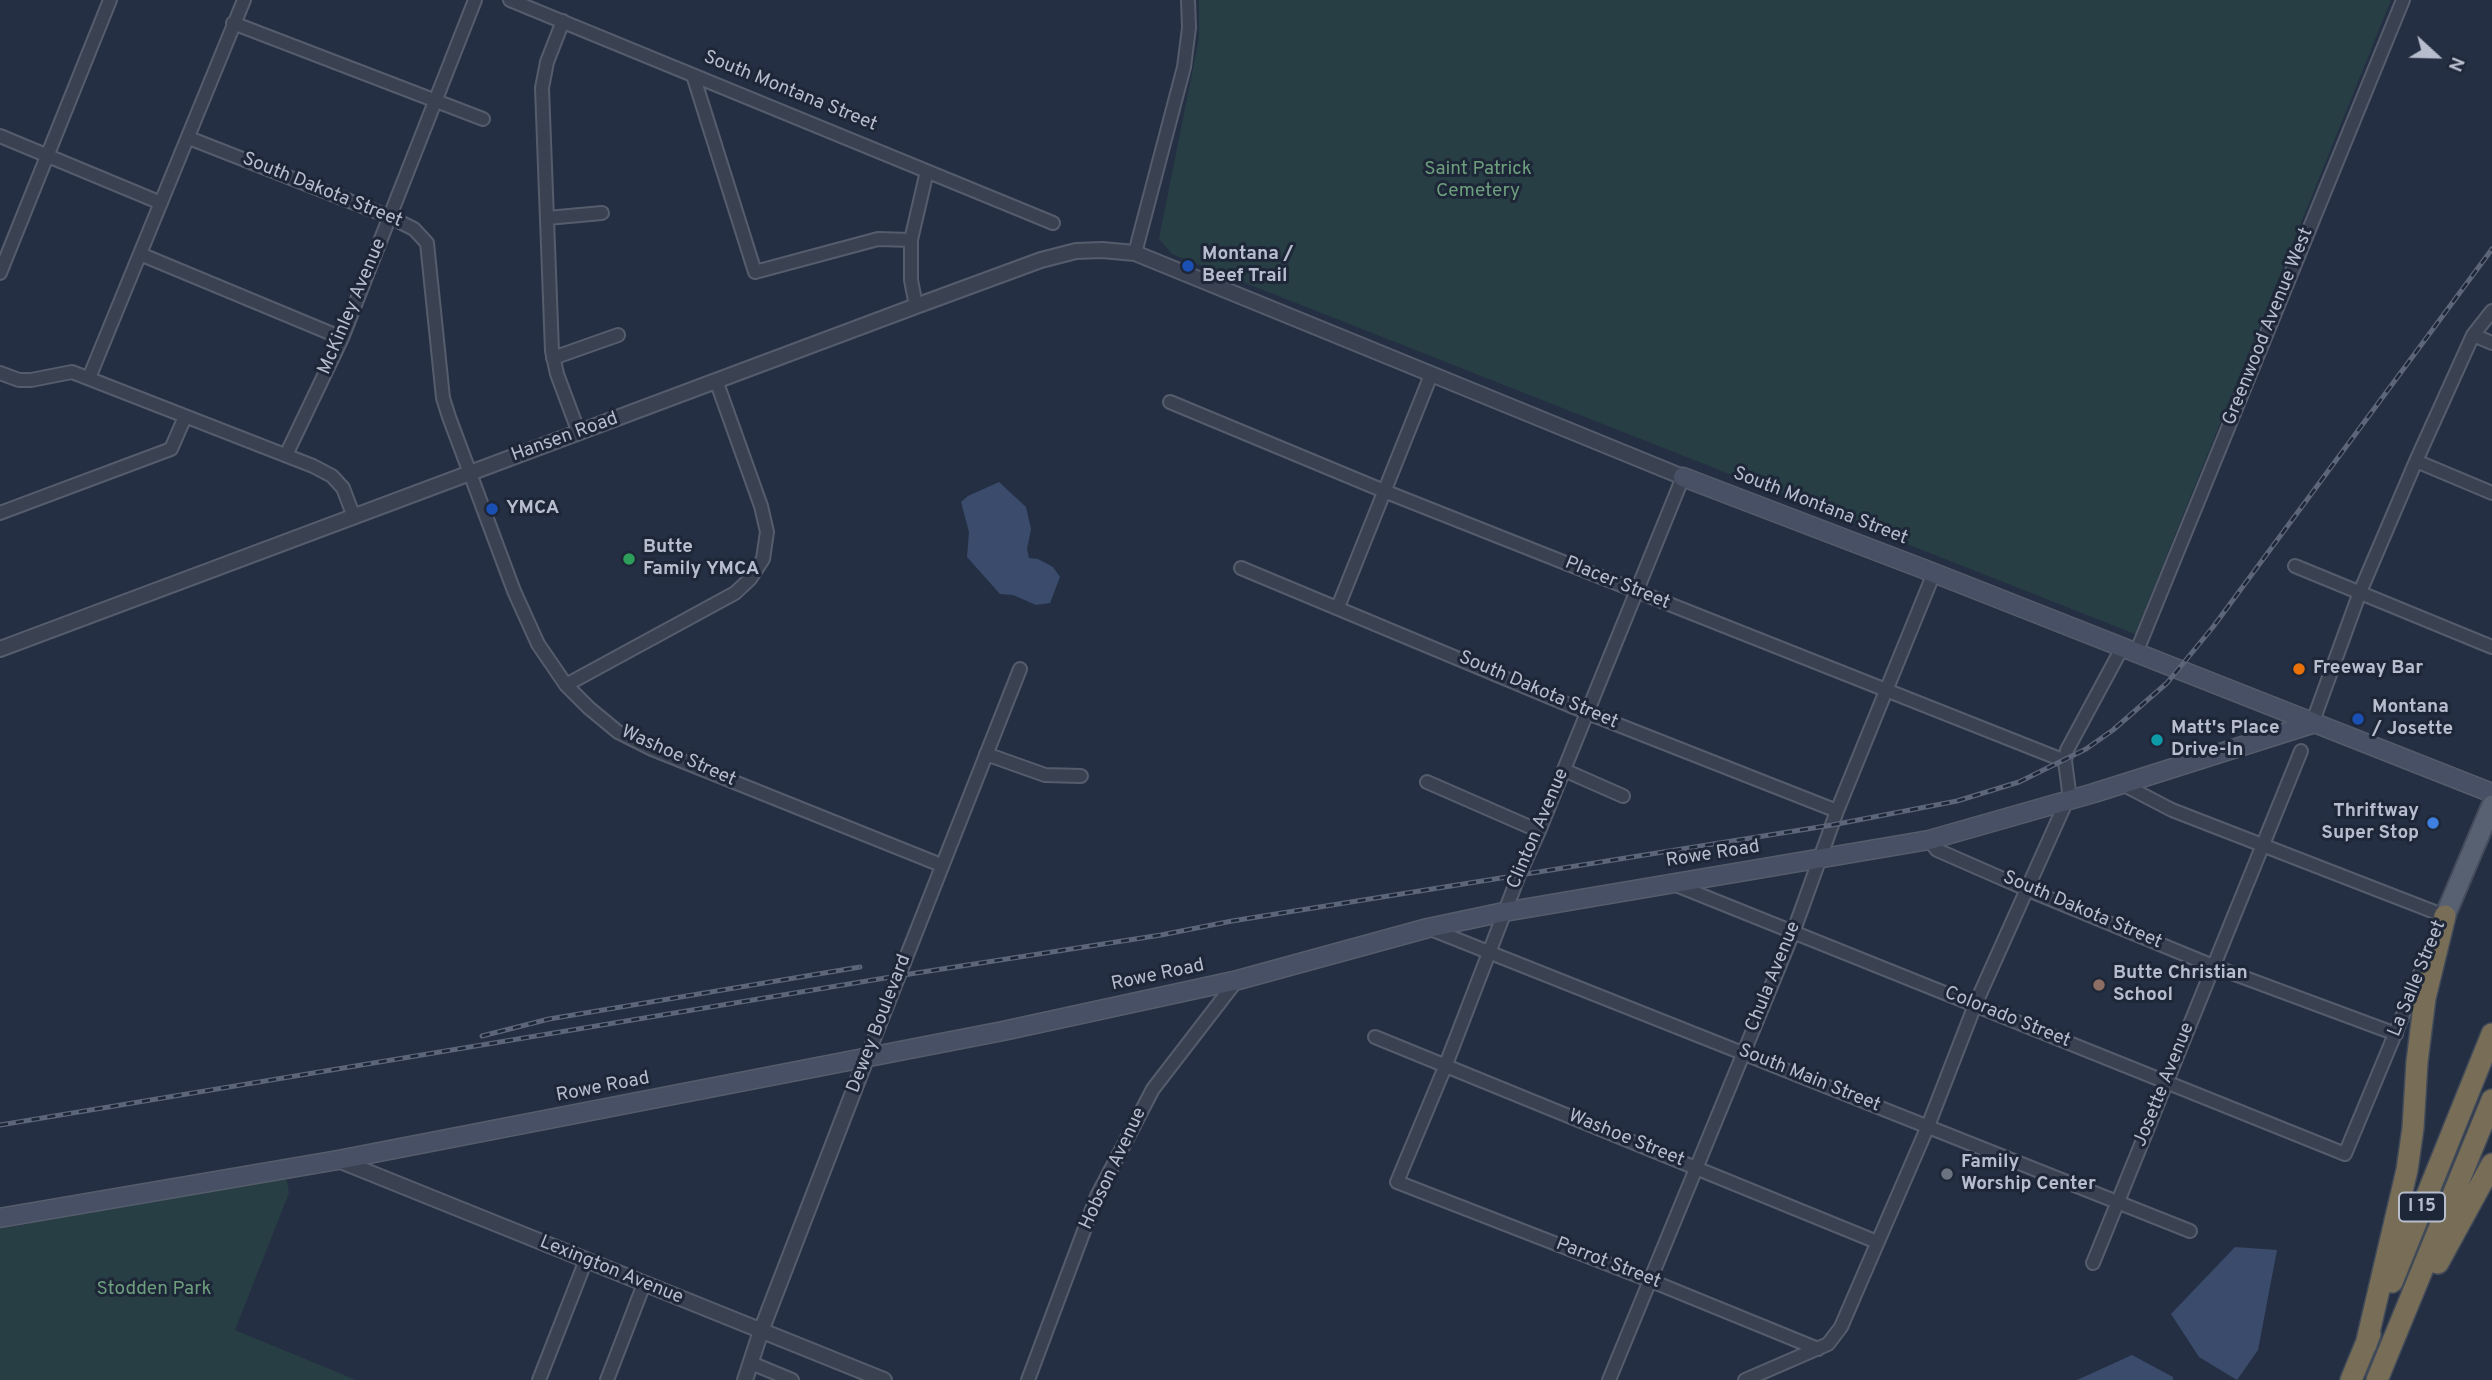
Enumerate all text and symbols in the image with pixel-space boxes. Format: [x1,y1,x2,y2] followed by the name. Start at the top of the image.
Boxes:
[2401,21,2471,91] north arrow
[700,47,880,137] street label: South Montana Street
[2442,53,2469,75] text: N
[239,148,405,234] street label: South Dakota Street
[1424,159,1532,203] park label: Saint Patrick Cemetery
[2219,225,2319,429] street label: Greenwood Avenue West
[314,235,392,379] street label: McKinley Avenue
[1202,244,1294,288] place label: Montana / Beef Trail
[1180,258,1196,274] marker: Montana / Beef Trail
[509,408,621,468] street label: Hansen Road
[1729,463,1911,551] street label: South Montana Street
[506,498,559,520] place label: YMCA
[484,501,500,517] marker: YMCA
[643,537,759,581] place label: Butte Family YMCA
[621,551,637,567] marker: Butte Family YMCA
[1561,553,1673,615] street label: Placer Street
[1455,647,1621,735] street label: South Dakota Street
[2313,658,2423,680] place label: Freeway Bar
[2291,661,2307,677] marker: Freeway Bar
[2372,697,2453,741] place label: Montana / Josette
[2350,711,2366,727] marker: Montana / Josette
[2171,718,2280,762] place label: Matt's Place Drive-In
[617,722,739,792] street label: Washoe Street
[2149,732,2165,748] marker: Matt's Place Drive-In
[1503,765,1575,893] street label: Clinton Avenue
[2321,801,2419,845] place label: Thriftway Super Stop
[2425,815,2441,831] marker: Thriftway Super Stop
[1664,836,1762,874] street label: Rowe Road
[1999,867,2165,955] street label: South Dakota Street
[2384,918,2452,1040] street label: La Salle Street
[1742,919,1806,1035] street label: Chula Avenue
[843,952,917,1096] street label: Dewey Boulevard
[1109,955,1207,997] street label: Rowe Road
[2113,963,2248,1007] place label: Butte Christian School
[2091,977,2107,993] marker: Butte Christian School
[1941,982,2073,1054] street label: Colorado Street
[2130,1020,2200,1150] street label: Josette Avenue
[1735,1040,1883,1118] street label: South Main Street
[554,1068,652,1108] street label: Rowe Road
[1076,1104,1152,1234] street label: Hobson Avenue
[1565,1105,1687,1173] street label: Washoe Street
[1961,1152,2096,1196] place label: Family Worship Center
[1939,1166,1955,1182] marker: Family Worship Center
[2399,1192,2445,1222] road number: I 15
[536,1232,686,1310] street label: Lexington Avenue
[1552,1234,1664,1294] street label: Parrot Street
[96,1279,212,1301] park label: Stodden Park

